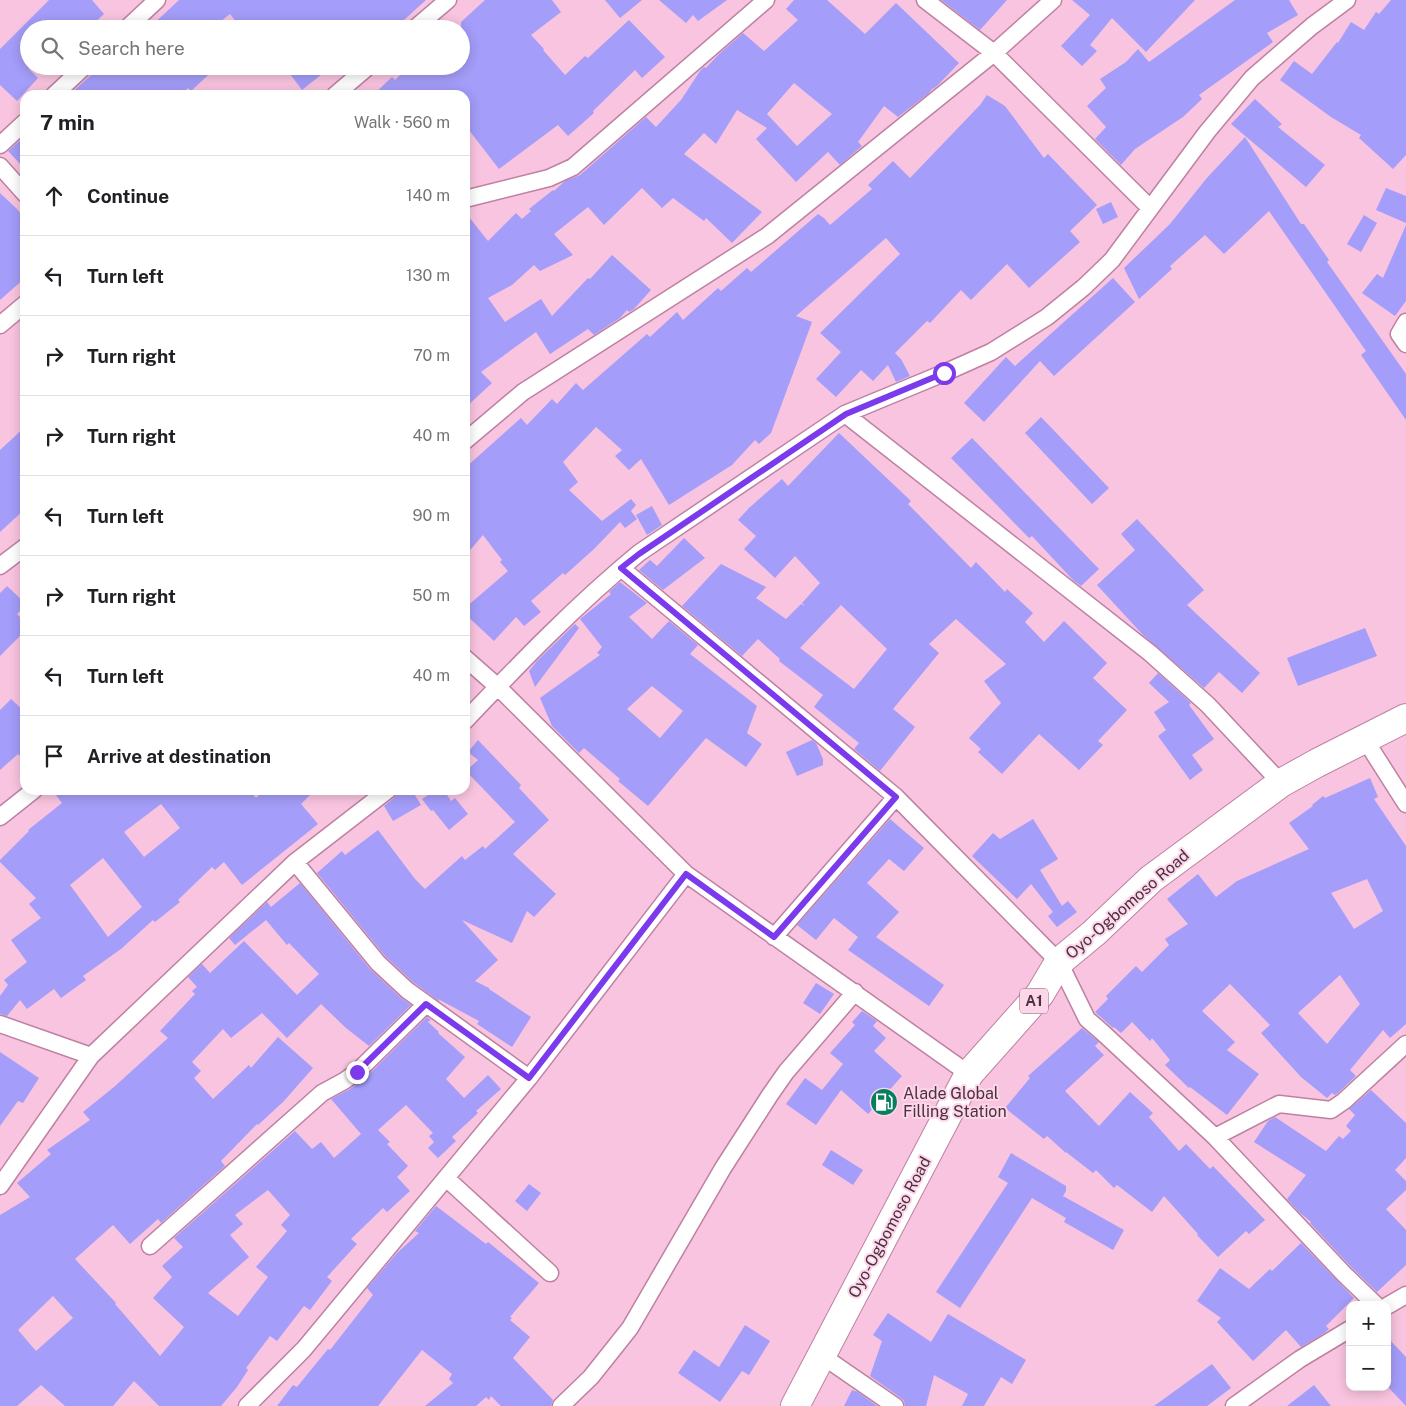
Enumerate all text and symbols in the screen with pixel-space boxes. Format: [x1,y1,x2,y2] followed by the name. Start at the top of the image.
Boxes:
[20,20,470,75] search box
[38,34,66,62] icon: search
[78,37,185,59] text: Search here
[40,110,95,135] text: 7 min
[354,113,450,132] text: Walk · 560 m
[40,182,68,210] icon: ahead
[87,185,169,207] text: Continue
[406,186,450,205] text: 140 m
[40,262,68,290] icon: left
[87,265,164,287] text: Turn left
[406,266,450,285] text: 130 m
[40,342,68,370] icon: right
[87,345,176,367] text: Turn right
[413,346,450,365] text: 70 m
[933,362,956,385] route start
[40,422,68,450] icon: right
[87,425,176,447] text: Turn right
[412,426,450,445] text: 40 m
[40,502,68,530] icon: left
[87,505,164,527] text: Turn left
[413,506,450,525] text: 90 m
[40,582,68,610] icon: right
[87,585,176,607] text: Turn right
[412,586,450,605] text: 50 m
[40,662,68,690] icon: left
[87,665,164,687] text: Turn left
[412,666,450,685] text: 40 m
[40,742,68,770] icon: arrive
[87,745,271,767] text: Arrive at destination
[1062,846,1193,963] street label: Oyo-Ogbomoso Road
[1020,988,1048,1014] road number: A1
[346,1061,369,1084] route end
[903,1084,1007,1121] place label: Alade Global Filling Station
[869,1087,899,1117] fuel station icon: Alade Global Filling Station
[844,1153,935,1301] street label: Oyo-Ogbomoso Road
[1346,1301,1391,1391] map controls
[1346,1301,1391,1346] button: +
[1346,1346,1391,1391] button: −

